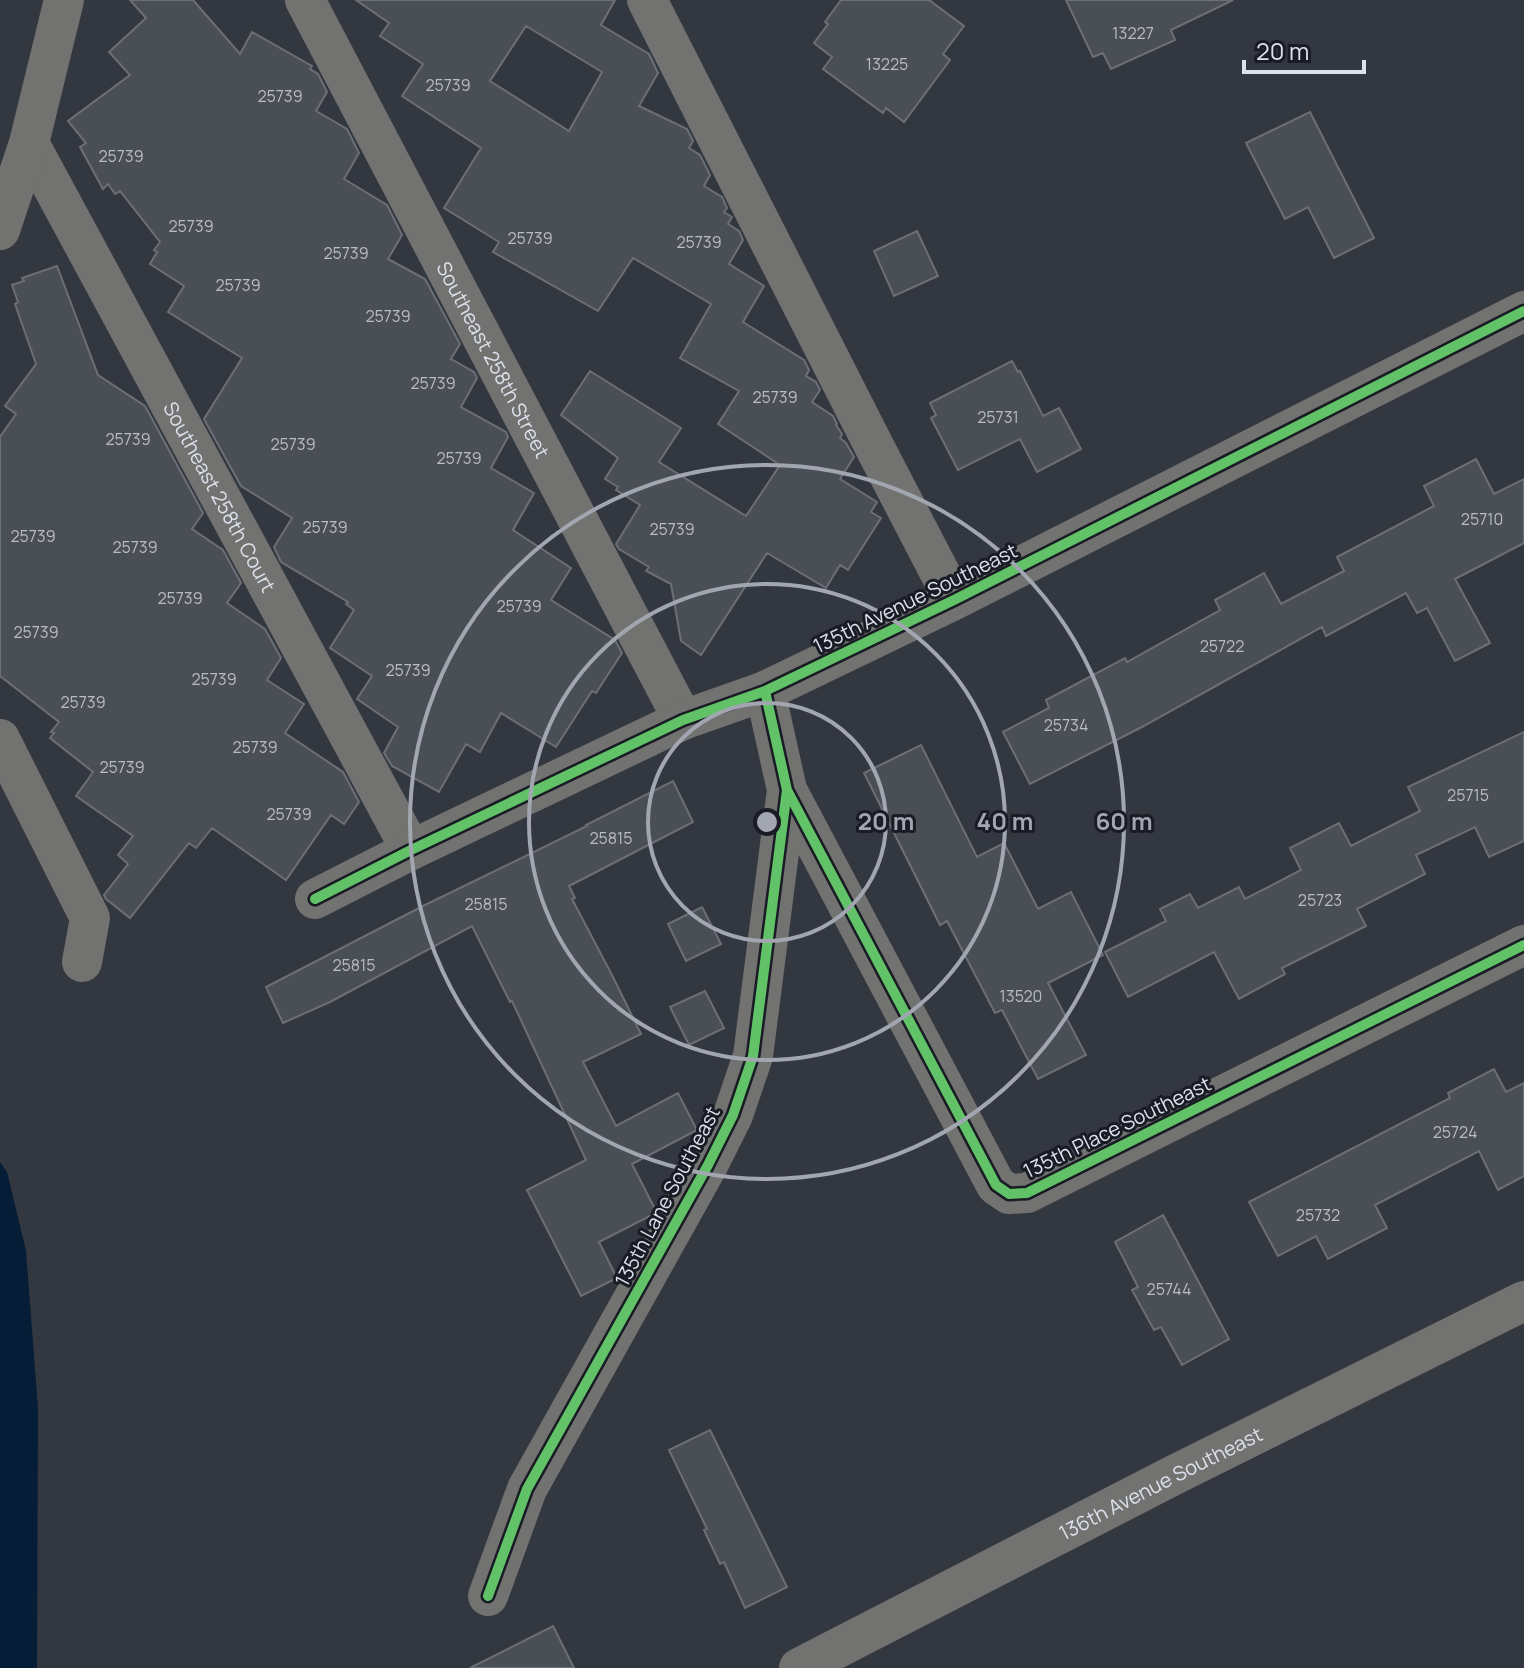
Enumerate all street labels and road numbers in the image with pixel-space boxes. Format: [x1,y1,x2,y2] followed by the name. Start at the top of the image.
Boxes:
[431,257,556,462] street label: Southeast 258th Street
[158,397,283,597] street label: Southeast 258th Court
[809,537,1021,659] street label: 135th Avenue Southeast
[1019,1070,1215,1184] street label: 135th Place Southeast
[608,1101,726,1291] street label: 135th Lane Southeast
[1054,1420,1267,1546] street label: 136th Avenue Southeast

